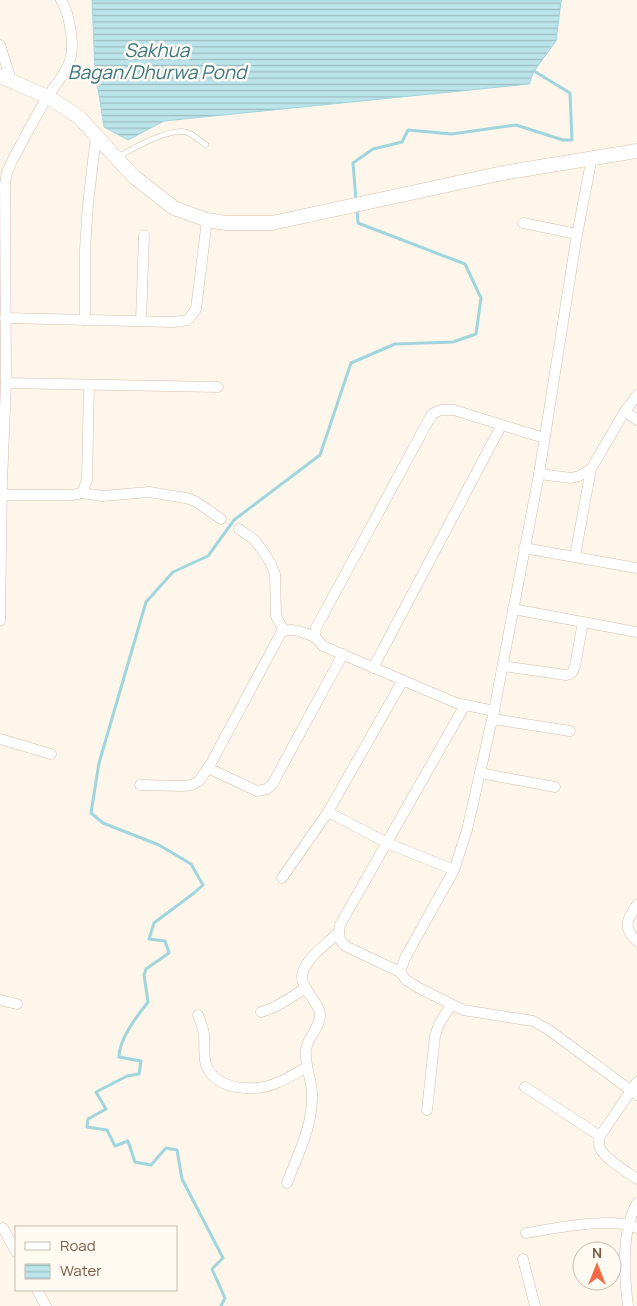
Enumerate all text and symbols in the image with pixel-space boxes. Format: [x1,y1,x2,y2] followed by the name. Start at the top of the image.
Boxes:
[68,37,249,85] water label: Sakhua Bagan/Dhurwa Pond
[15,1226,178,1291] legend
[60,1235,96,1256] text: Road
[572,1241,622,1291] north arrow
[592,1243,602,1262] text: N
[60,1260,102,1281] text: Water

